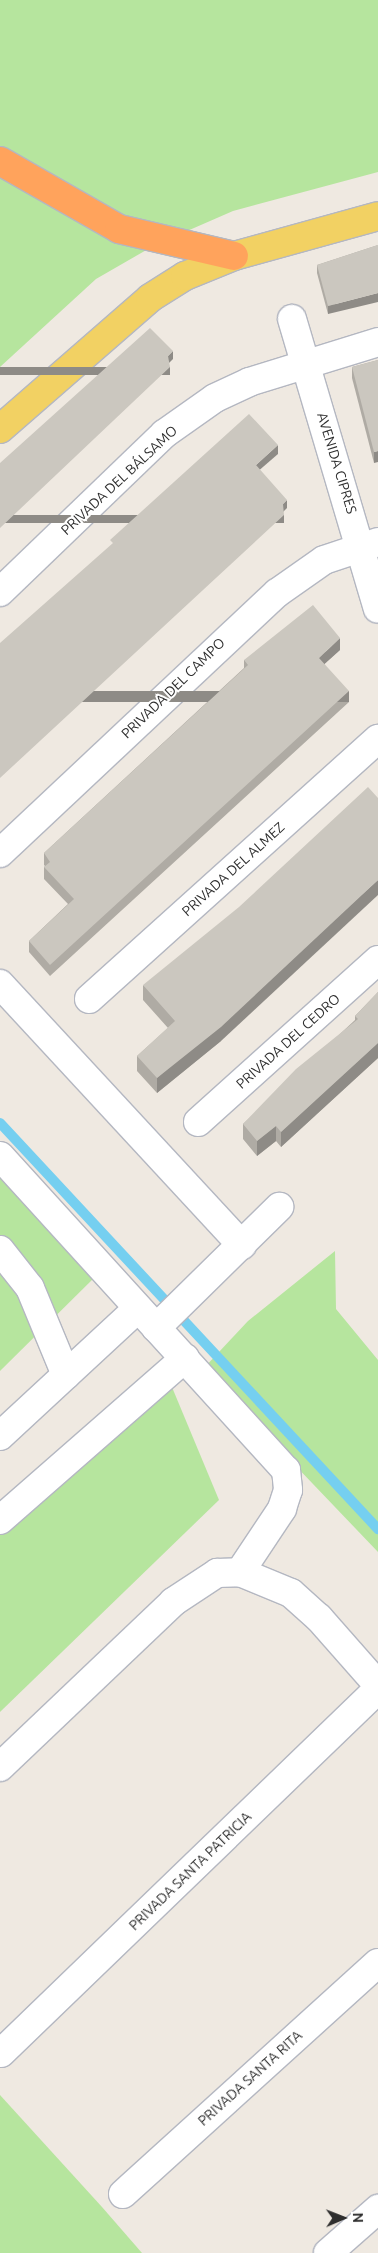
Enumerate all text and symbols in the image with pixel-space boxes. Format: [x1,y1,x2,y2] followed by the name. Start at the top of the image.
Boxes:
[314,410,360,516] street label: AVENIDA CIPRES
[57,422,181,538] street label: PRIVADA DEL BÁLSAMO
[118,634,228,742] street label: PRIVADA DEL CAMPO
[178,819,288,919] street label: PRIVADA DEL ALMEZ
[233,990,343,1092] street label: PRIVADA DEL CEDRO
[125,1808,255,1934] street label: PRIVADA SANTA PATRICIA
[195,2027,305,2129] street label: PRIVADA SANTA RITA
[318,2193,368,2243] north arrow
[350,2212,366,2223] text: N

